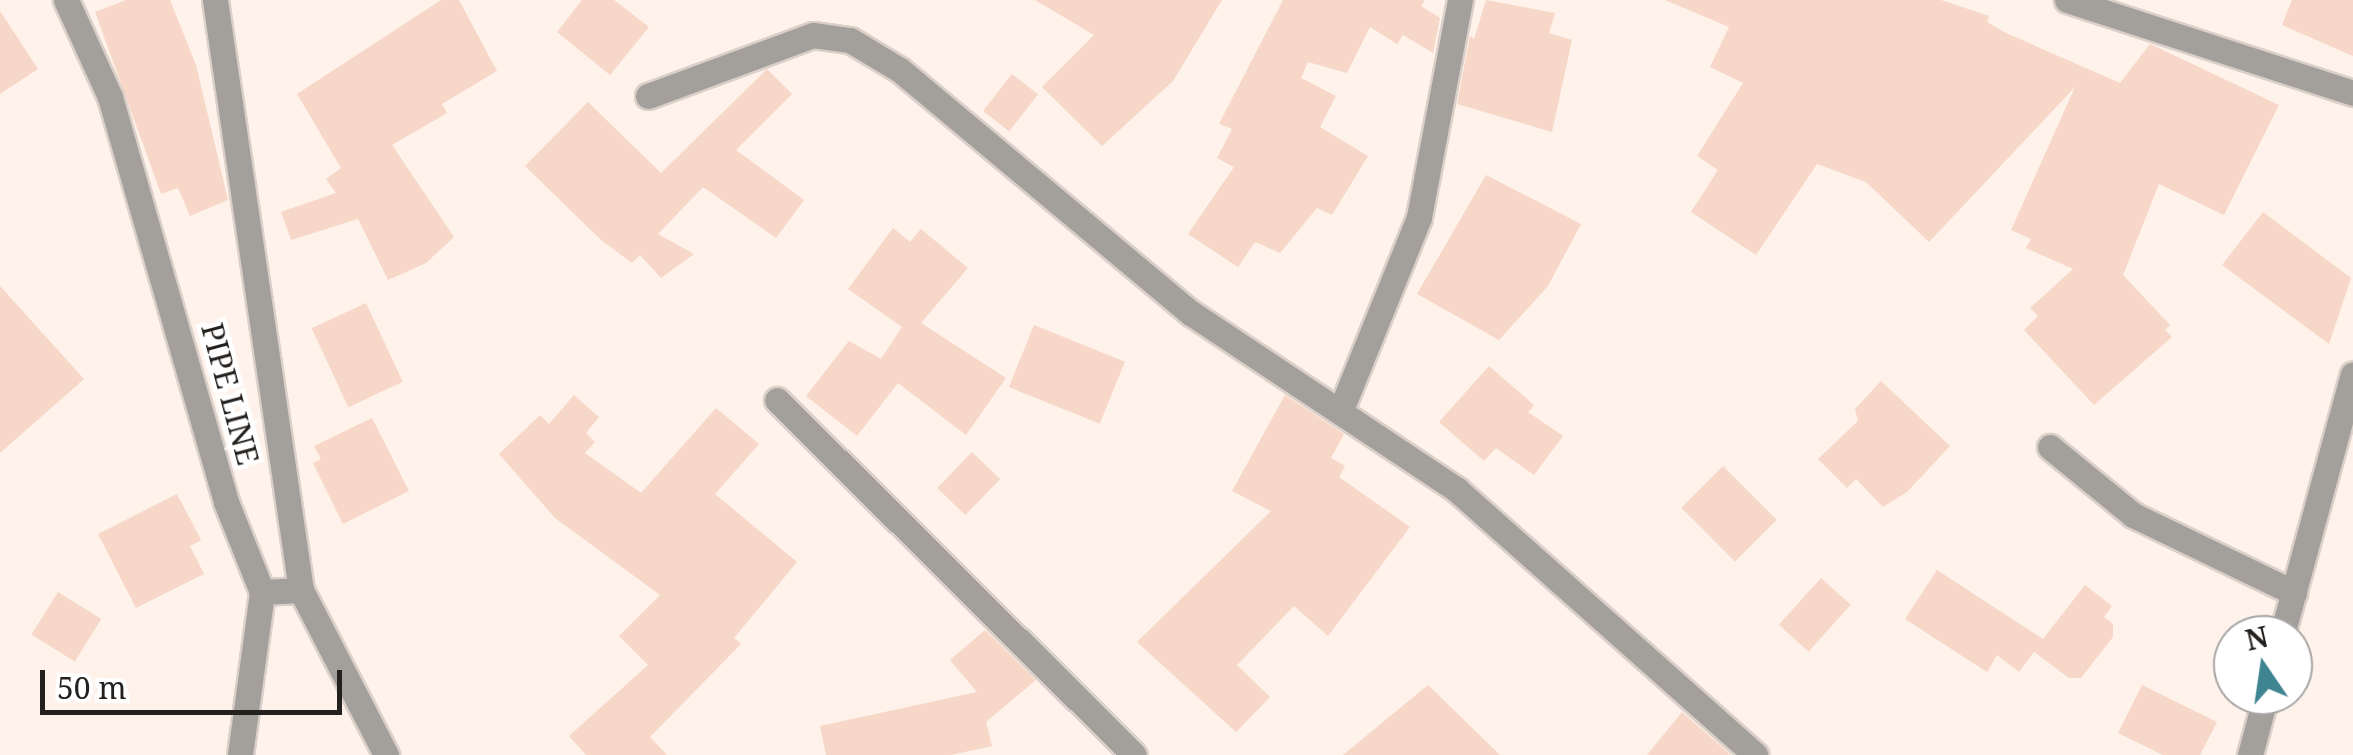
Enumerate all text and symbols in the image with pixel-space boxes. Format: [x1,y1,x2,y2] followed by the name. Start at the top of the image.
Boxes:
[194,319,266,469] street label: PIPE LINE
[2213,615,2313,715] north arrow
[2242,617,2272,659] text: N
[45,650,348,712] scale bar
[57,667,127,708] text: 50 m

